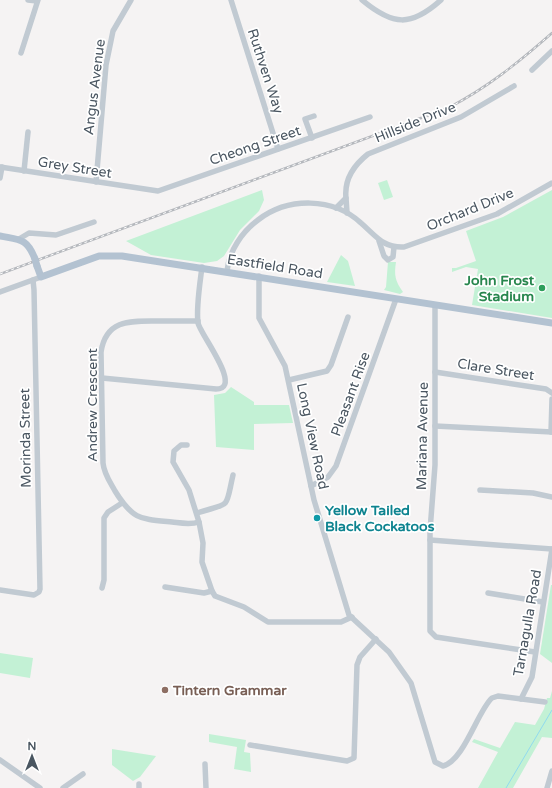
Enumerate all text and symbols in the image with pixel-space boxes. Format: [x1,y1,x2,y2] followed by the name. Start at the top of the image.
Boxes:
[244,26,287,116] street label: Ruthven Way
[80,38,109,136] street label: Angus Avenue
[372,98,458,146] street label: Hillside Drive
[207,122,304,169] street label: Cheong Street
[37,153,114,182] street label: Grey Street
[424,184,516,235] street label: Orchard Drive
[226,251,324,282] street label: Eastfield Road
[463,272,535,305] place label: John Frost Stadium
[537,283,547,293] marker: John Frost Stadium
[84,347,101,462] street label: Andrew Crescent
[327,350,374,439] street label: Pleasant Rise
[456,355,536,384] street label: Clare Street
[293,381,332,491] street label: Long View Road
[413,382,432,490] street label: Mariana Avenue
[16,387,35,488] street label: Morinda Street
[325,502,435,535] place label: Yellow Tailed Black Cockatoos
[312,513,322,523] marker: Yellow Tailed Black Cockatoos
[510,568,545,678] street label: Tarnagulla Road
[172,682,287,699] place label: Tintern Grammar
[160,685,170,695] marker: Tintern Grammar
[12,736,52,776] north arrow
[28,740,36,753] text: N

